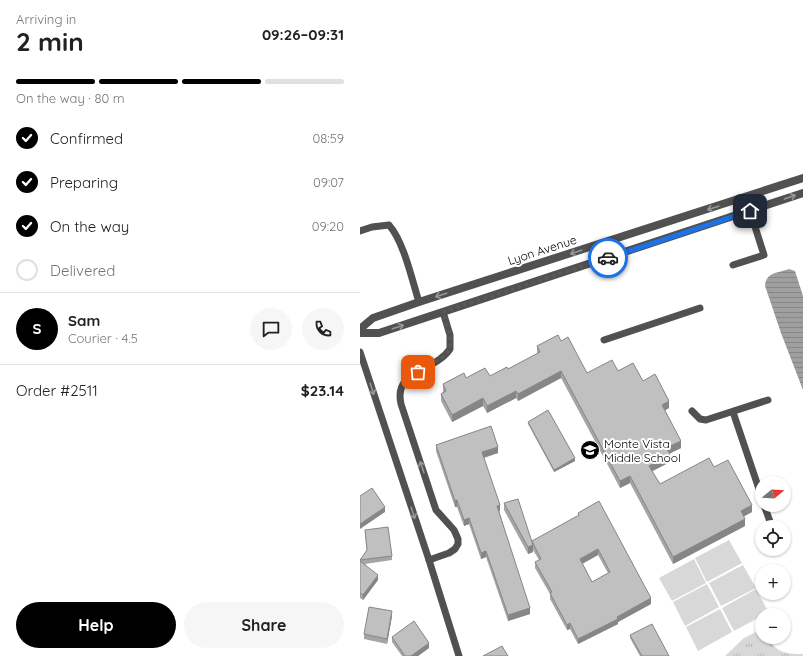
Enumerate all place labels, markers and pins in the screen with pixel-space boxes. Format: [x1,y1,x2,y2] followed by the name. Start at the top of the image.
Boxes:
[733,194,767,228] pin
[401,355,435,389] pin
[604,436,681,465] place label: Monte Vista Middle School
[579,439,601,461] school or university icon: Monte Vista Middle School

